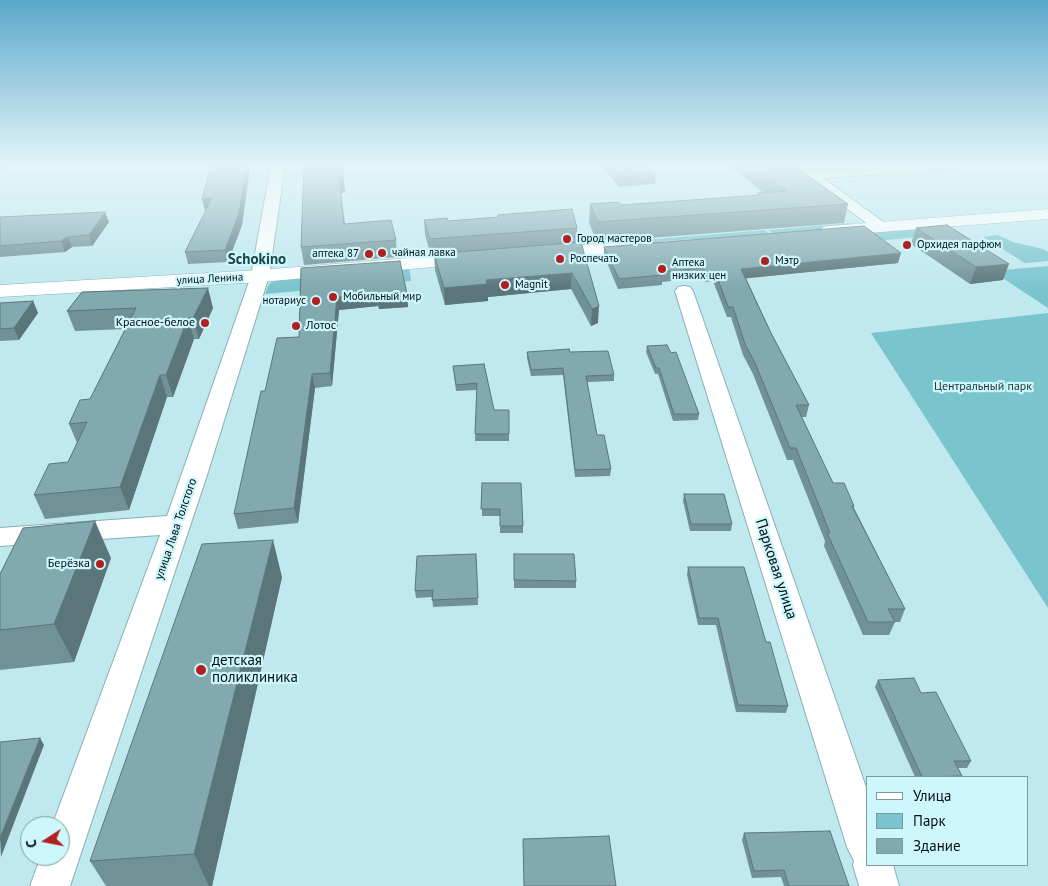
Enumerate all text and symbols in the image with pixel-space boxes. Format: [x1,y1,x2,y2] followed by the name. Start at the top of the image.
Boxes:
[577,232,652,246] place label: Город мастеров
[561,233,573,245] marker: Город мастеров
[917,238,1001,252] place label: Орхидея парфюм
[901,239,913,251] marker: Орхидея парфюм
[392,246,456,260] place label: чайная лавка
[312,247,359,261] place label: аптека 87
[376,247,388,259] marker: чайная лавка
[363,248,375,260] marker: аптека 87
[228,251,286,269] district label: Schokino
[570,252,618,266] place label: Роспечать
[554,253,566,265] marker: Роспечать
[775,254,799,268] place label: Мэтр
[759,255,771,267] marker: Мэтр
[672,256,726,282] place label: Аптека низких цен
[656,263,668,275] marker: Аптека низких цен
[176,271,244,287] street label: улица Ленина
[515,278,548,292] place label: Magnit
[499,279,511,291] marker: Magnit
[343,290,421,304] place label: Мобильный мир
[327,291,339,303] marker: Мобильный мир
[263,294,306,308] place label: нотариус
[310,295,322,307] marker: нотариус
[116,316,195,330] place label: Красное-белое
[199,317,211,329] marker: Красное-белое
[306,319,336,333] place label: Лотос
[290,320,302,332] marker: Лотос
[934,380,1032,394] park label: Центральный парк
[152,476,200,582] street label: улица Льва Толстого
[751,516,801,622] street label: Парковая улица
[48,557,90,571] place label: Берёзка
[94,558,106,570] marker: Берёзка
[212,652,298,687] place label: детская поликлиника
[194,663,208,677] marker: детская поликлиника
[866,776,1028,866] legend
[913,786,951,805] text: Улица
[913,811,946,830] text: Парк
[20,816,70,866] north arrow
[913,836,961,855] text: Здание
[22,838,41,849] text: С

